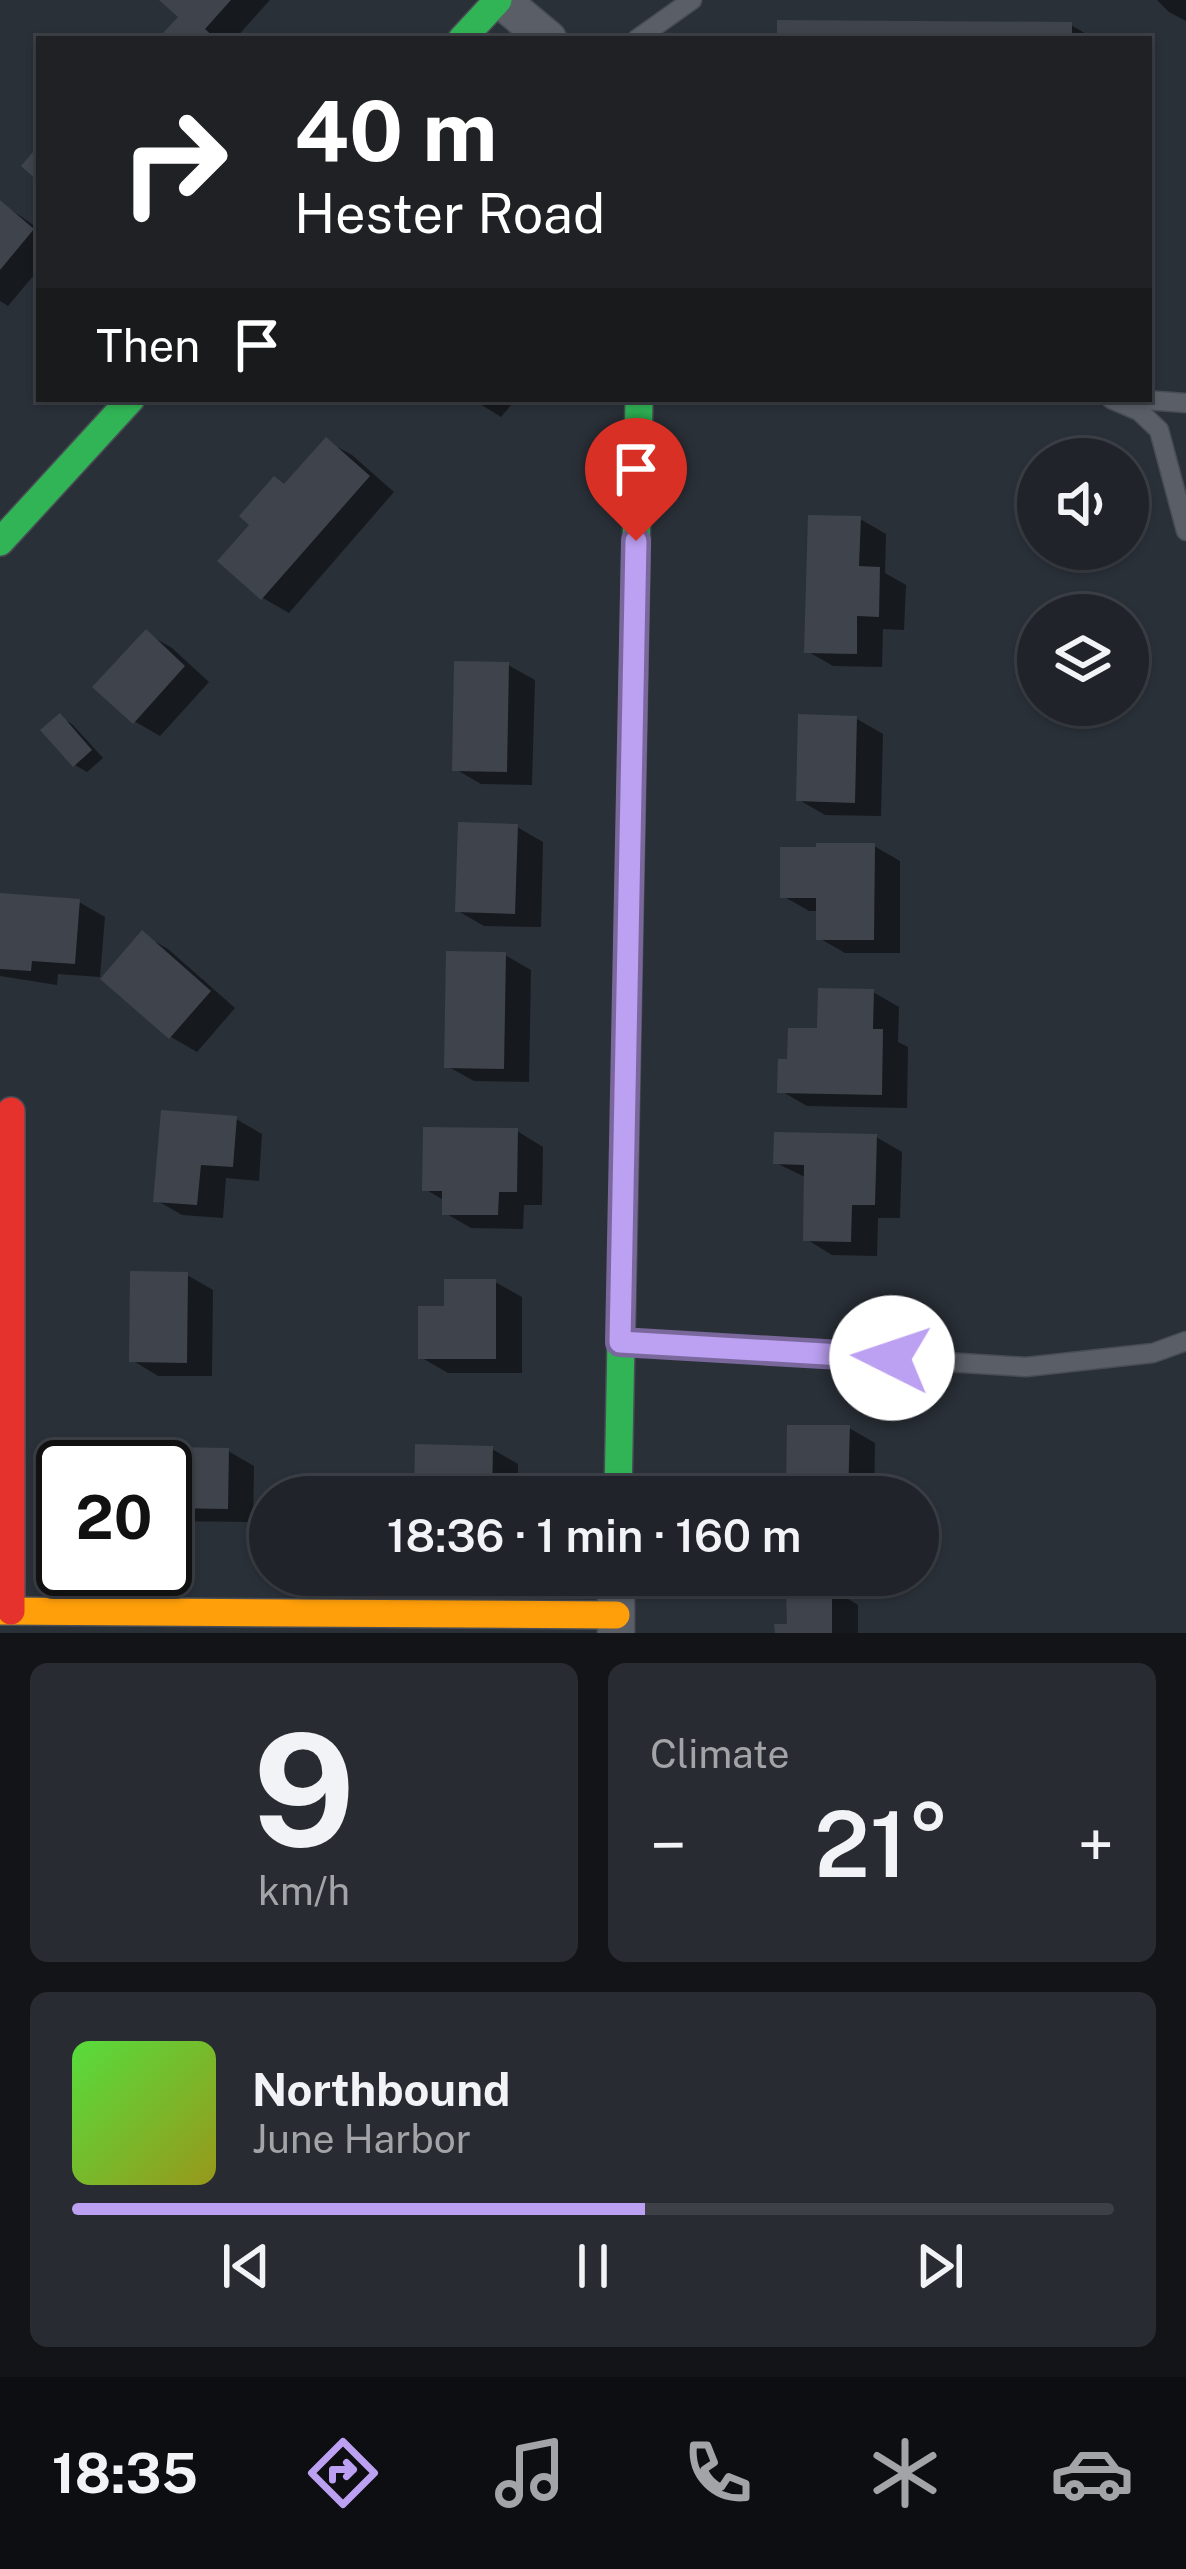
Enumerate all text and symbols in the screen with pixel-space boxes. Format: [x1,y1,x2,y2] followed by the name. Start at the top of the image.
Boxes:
[294,81,497,180] text: 40 m
[96,84,252,240] icon: right
[294,182,605,245] text: Hester Road
[224,312,290,378] icon: arrive
[96,319,200,372] text: Then
[585,418,687,541] pin
[603,436,669,502] icon: arrive
[1017,438,1149,726] map controls
[1017,438,1149,570] button: sound
[1017,594,1149,726] button: layers
[829,1295,955,1421] position arrow
[36,1440,192,1596] speed limit sign: 20
[387,1509,801,1562] text: 18:36 · 1 min · 160 m
[253,1698,355,1881] text: 9
[650,1731,790,1777] text: Climate
[814,1791,950,1897] text: 21°
[650,1806,687,1884] text: −
[1077,1806,1114,1884] text: +
[258,1868,350,1914] text: km/h
[252,2063,510,2116] text: Northbound
[252,2116,471,2162] text: June Harbor
[213,2233,279,2299] icon: previous
[560,2233,626,2299] icon: pause
[907,2233,973,2299] icon: next
[301,2431,385,2515] icon: directions
[488,2431,572,2515] icon: music
[676,2431,760,2515] icon: phone
[863,2431,947,2515] icon: climate
[1050,2431,1134,2515] icon: car
[52,2442,198,2505] text: 18:35

